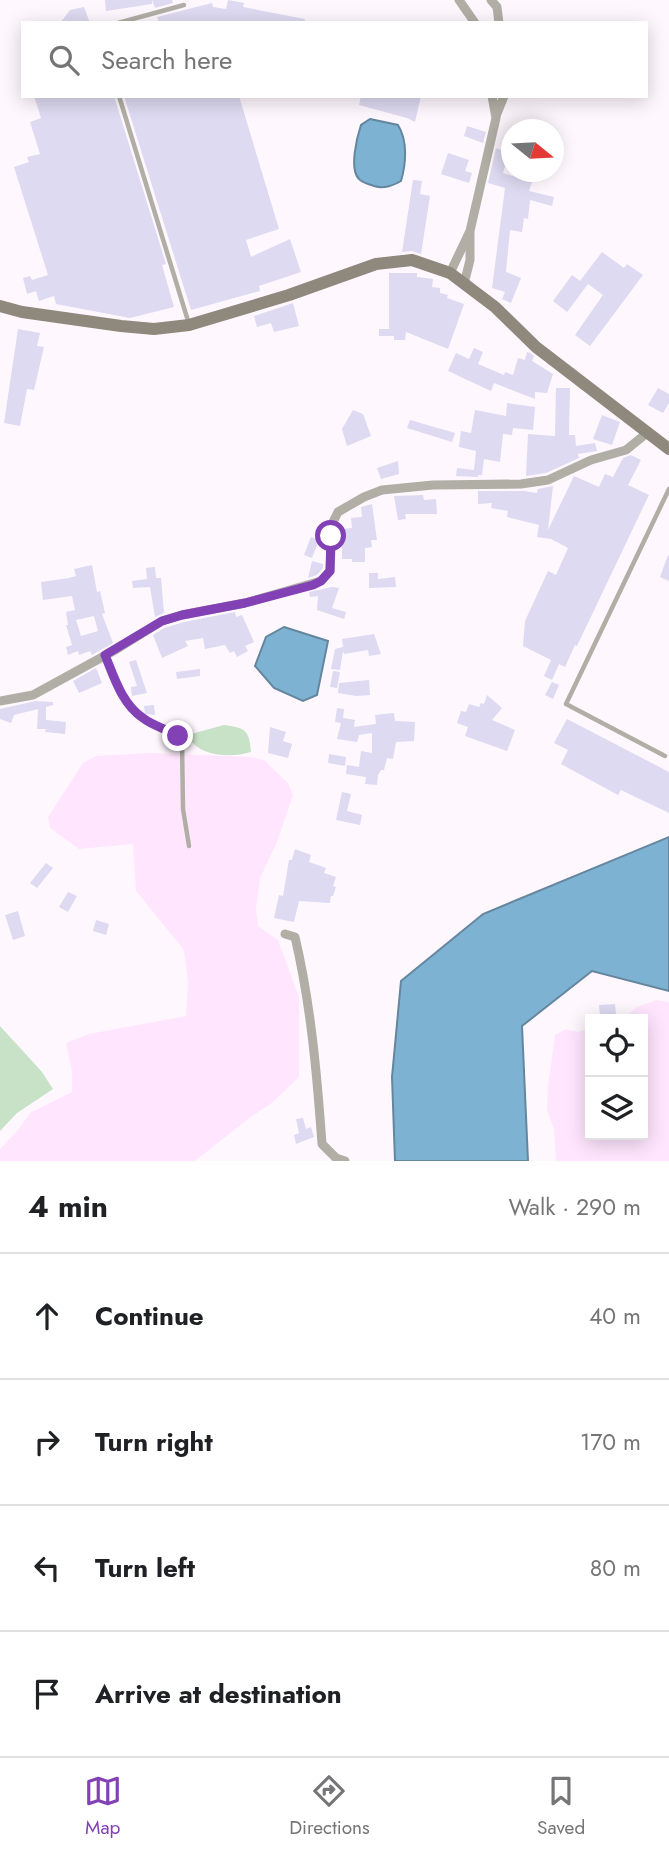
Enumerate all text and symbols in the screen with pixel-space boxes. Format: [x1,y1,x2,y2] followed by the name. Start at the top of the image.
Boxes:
[21,21,648,98] search box
[45,41,83,79] icon: search
[101,41,233,79] text: Search here
[501,119,564,182] north arrow
[315,520,346,551] route start
[162,720,193,751] route end
[585,1014,648,1140] map controls
[585,1014,648,1077] button: locate
[585,1077,648,1140] button: layers
[28,1185,108,1228] text: 4 min
[508,1190,641,1224] text: Walk · 290 m
[28,1297,66,1335] icon: ahead
[95,1297,204,1335] text: Continue
[589,1299,641,1333] text: 40 m
[28,1423,66,1461] icon: right
[95,1423,213,1461] text: Turn right
[580,1425,641,1459] text: 170 m
[28,1549,66,1587] icon: left
[95,1549,195,1587] text: Turn left
[590,1551,641,1585] text: 80 m
[28,1675,66,1713] icon: arrive
[95,1675,342,1713] text: Arrive at destination
[84,1772,122,1841] tab: Map
[289,1772,370,1841] tab: Directions
[537,1772,585,1841] tab: Saved

